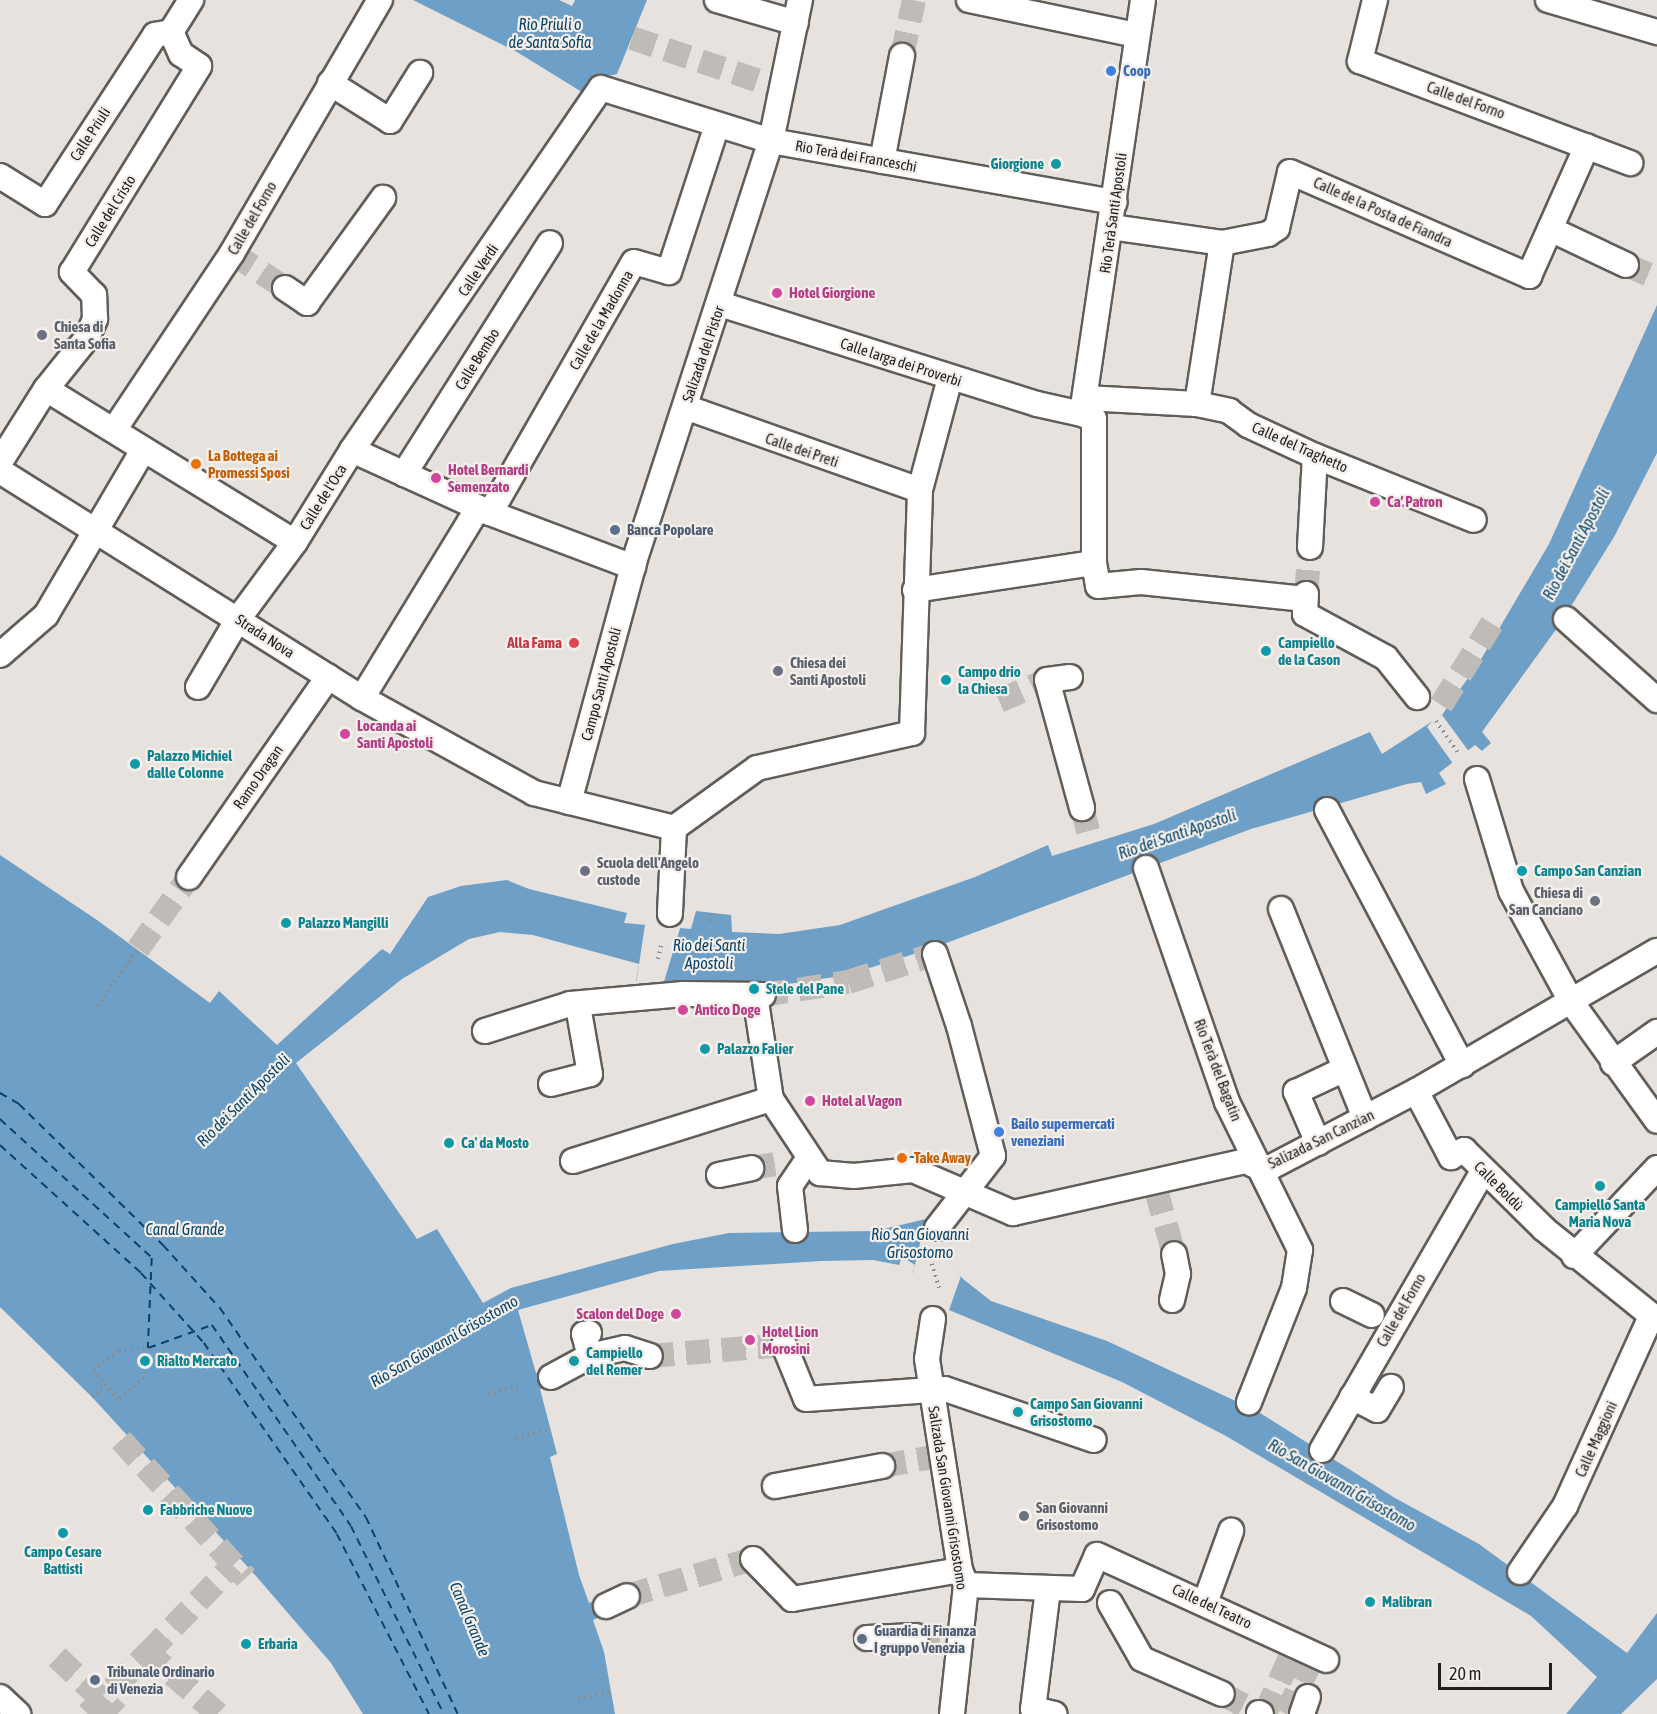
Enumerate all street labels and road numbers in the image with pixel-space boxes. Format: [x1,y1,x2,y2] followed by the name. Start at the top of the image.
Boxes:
[1424,78,1508,122] street label: Calle del Forno
[66,104,114,164] street label: Calle Priuli
[794,136,918,176] street label: Rio Terà dei Franceschi
[1096,152,1130,274] street label: Rio Terà Santi Apostoli
[81,172,139,250] street label: Calle del Cristo
[1311,173,1455,251] street label: Calle de la Posta de Fiandra
[224,178,280,258] street label: Calle del Forno
[454,240,502,300] street label: Calle Verdi
[565,267,637,373] street label: Calle de la Madonna
[678,304,728,404] street label: Salizada del Pistor
[451,325,503,393] street label: Calle Bembo
[838,334,964,390] street label: Calle larga dei Proverbi
[1249,418,1351,476] street label: Calle del Traghetto
[763,429,841,471] street label: Calle dei Preti
[296,461,350,533] street label: Calle de l'Oca
[232,610,298,662] street label: Strada Nova
[577,625,625,743] street label: Campo Santi Apostoli
[229,741,287,813] street label: Ramo Dragan
[1190,1016,1246,1124] street label: Rio Terà del Bagatin
[1265,1106,1377,1172] street label: Salizada San Canzian
[1470,1157,1528,1215] street label: Calle Boldù
[1373,1270,1429,1350] street label: Calle del Forno
[1571,1398,1621,1480] street label: Calle Maggioni
[925,1405,971,1591] street label: Salizada San Giovanni Grisostomo
[1169,1580,1255,1632] street label: Calle del Teatro

